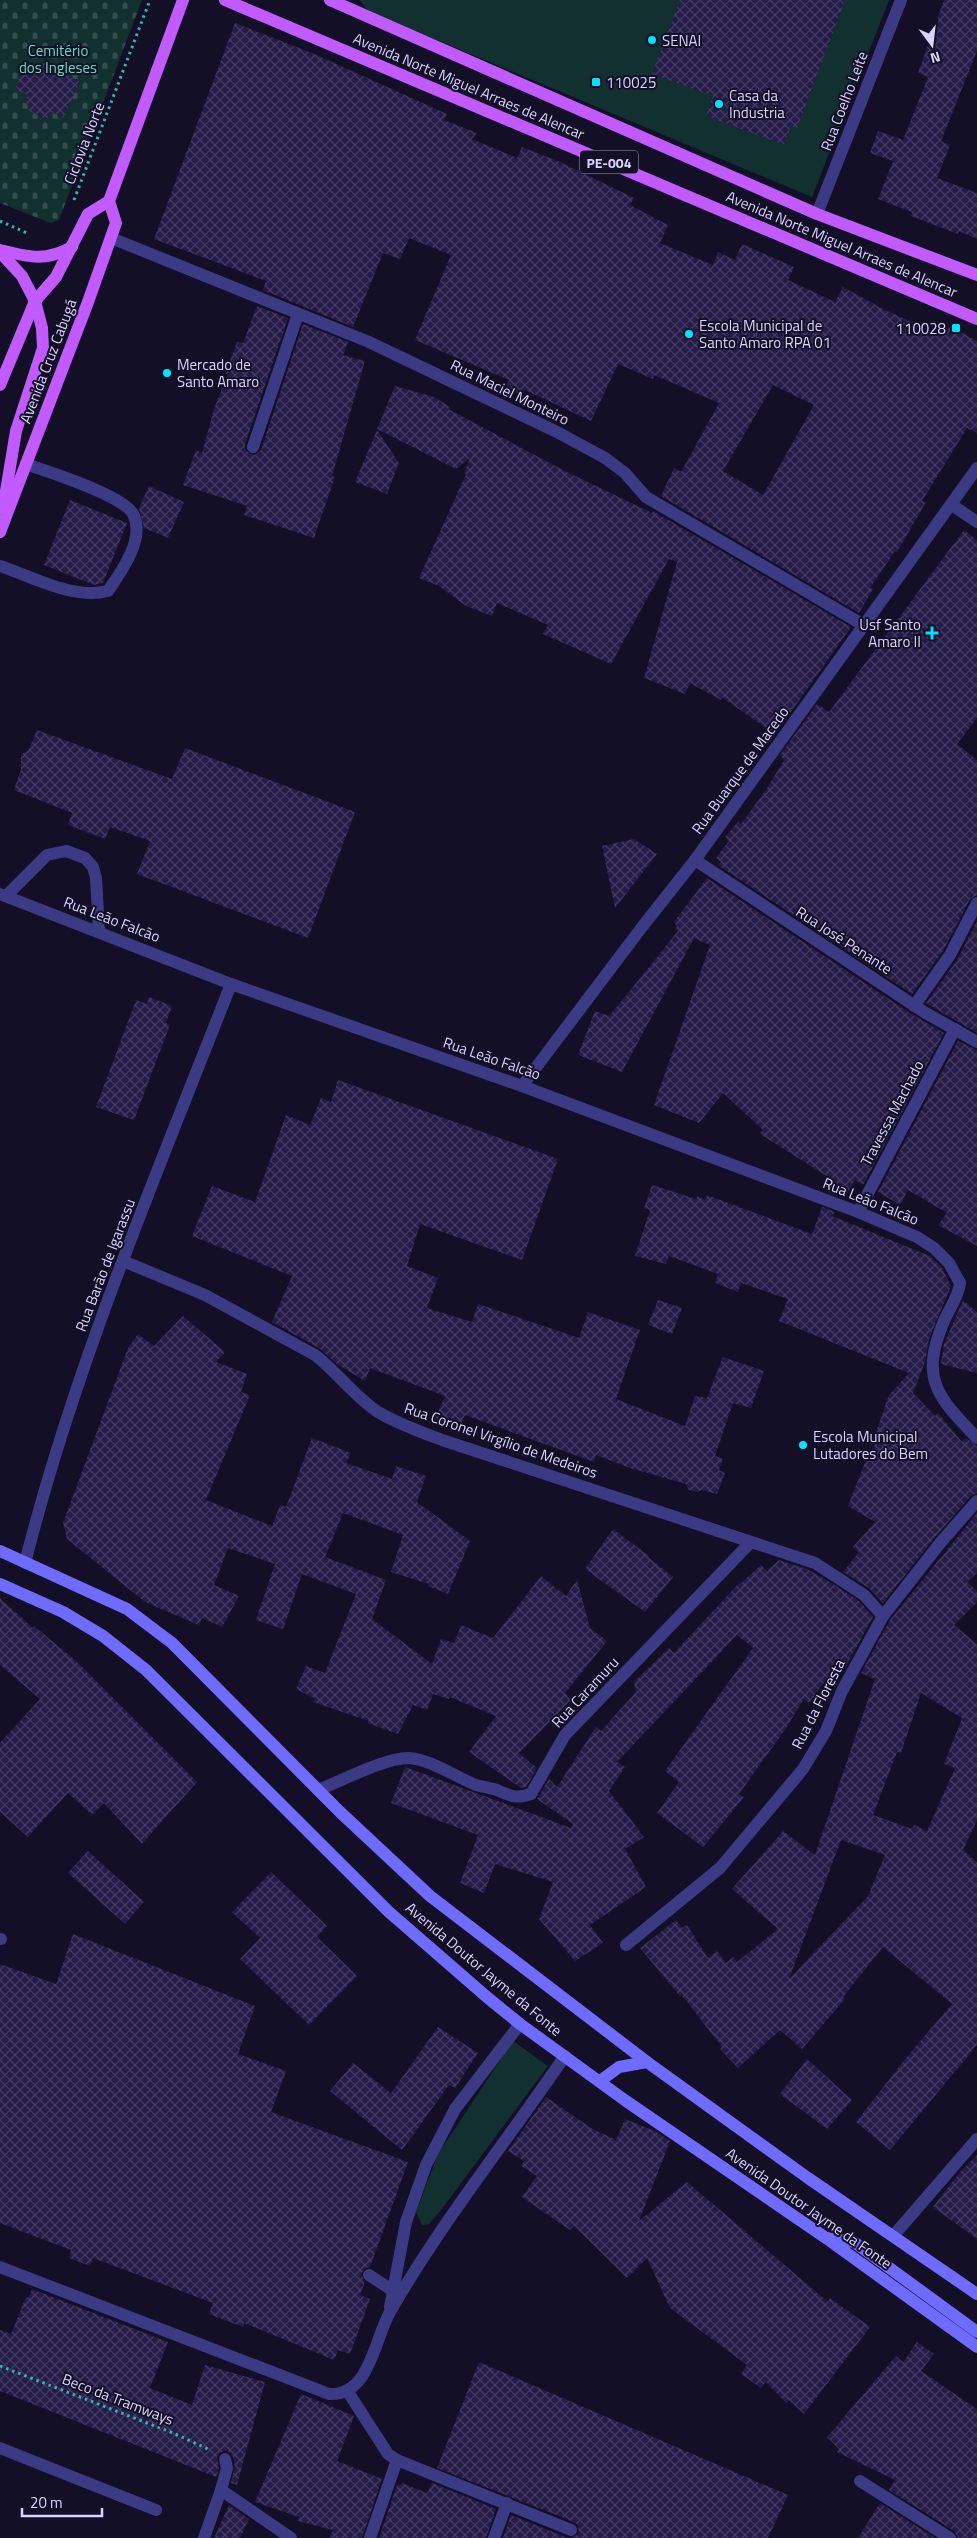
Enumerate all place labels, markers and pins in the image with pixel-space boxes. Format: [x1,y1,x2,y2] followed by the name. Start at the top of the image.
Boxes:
[662,29,701,52] place label: SENAI
[646,34,658,46] marker: SENAI
[606,71,656,94] place label: 110025
[590,76,602,88] marker: 110025
[729,84,785,124] place label: Casa da Industria
[713,98,725,110] marker: Casa da Industria
[699,314,831,354] place label: Escola Municipal de Santo Amaro RPA 01
[896,317,946,340] place label: 110028
[950,322,962,334] marker: 110028
[683,328,695,340] marker: Escola Municipal de Santo Amaro RPA 01
[177,353,259,393] place label: Mercado de Santo Amaro
[161,367,173,379] marker: Mercado de Santo Amaro
[859,613,921,653] place label: Usf Santo Amaro II
[925,626,939,640] marker: Usf Santo Amaro II
[813,1425,928,1465] place label: Escola Municipal Lutadores do Bem
[797,1439,809,1451] marker: Escola Municipal Lutadores do Bem

